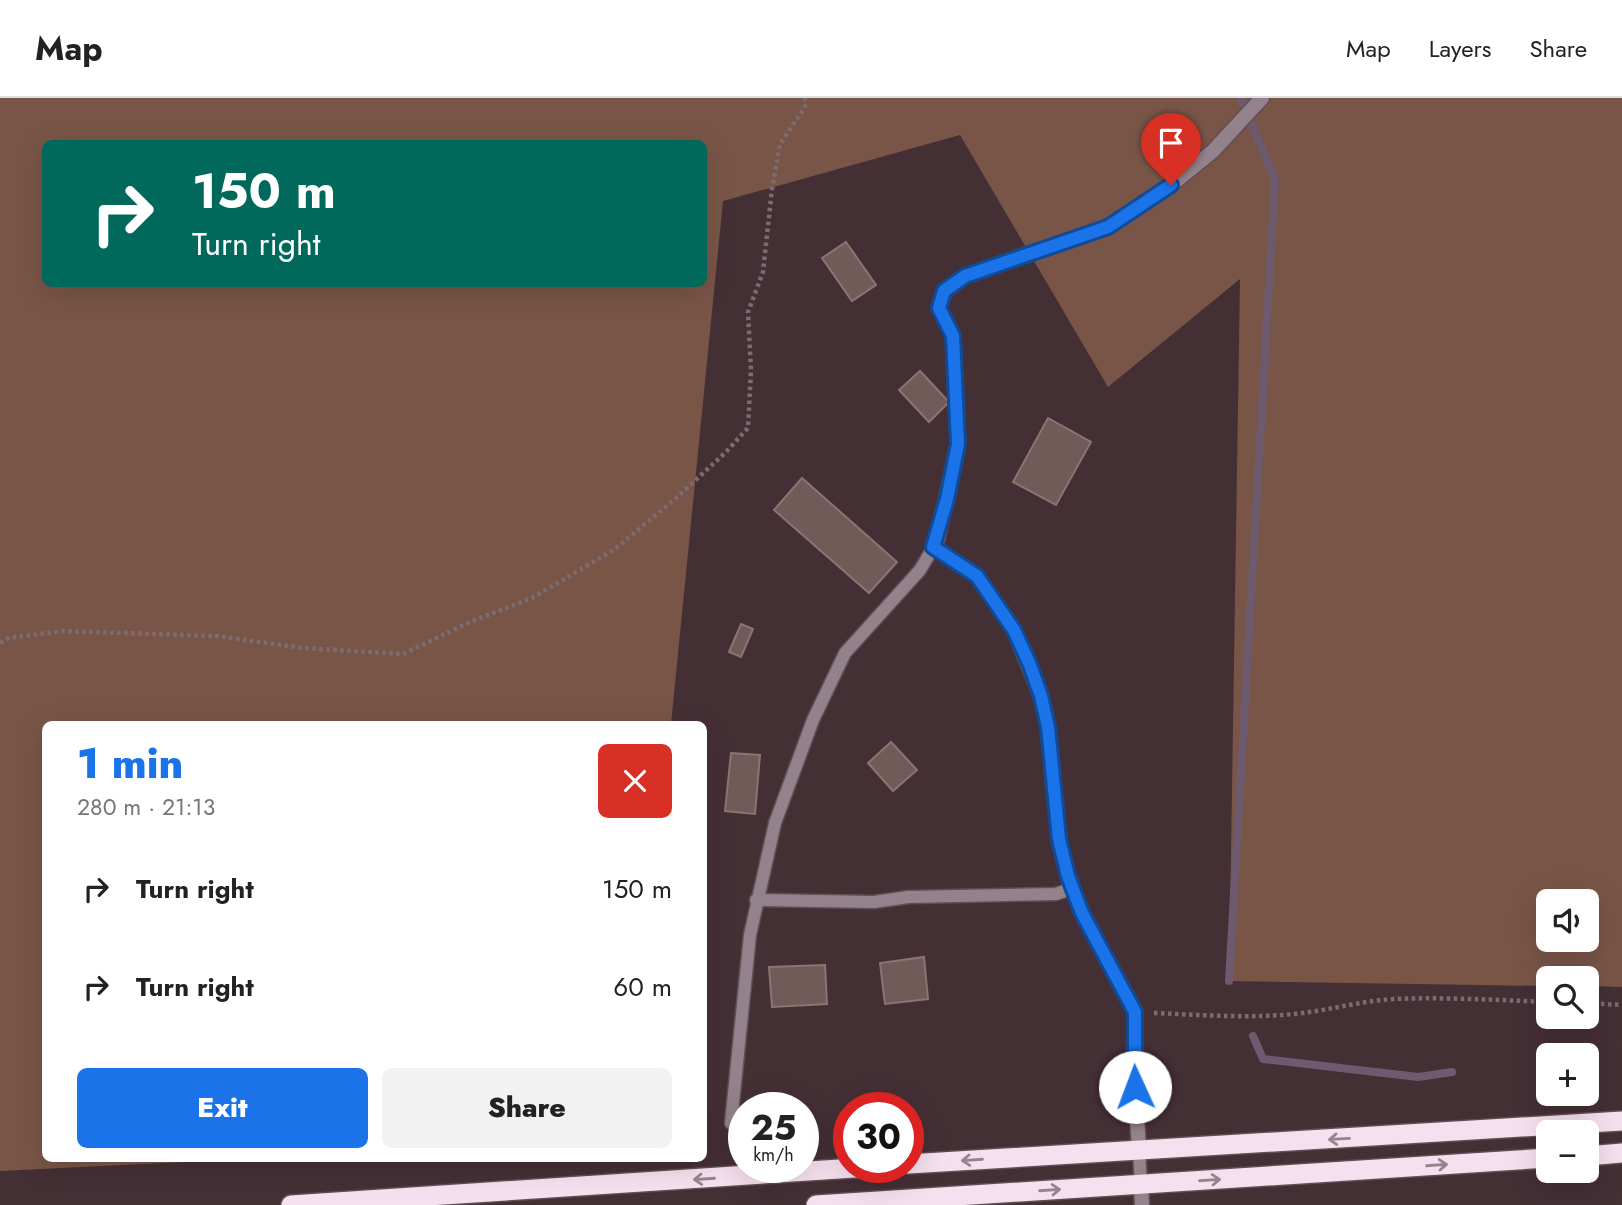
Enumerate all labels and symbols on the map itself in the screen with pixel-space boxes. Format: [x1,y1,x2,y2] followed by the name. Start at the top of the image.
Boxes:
[1141,113,1201,185] pin
[1098,1050,1172,1124] position arrow
[833,1092,924,1183] speed limit sign: 30
[1328,1132,1351,1145] one-way arrow
[962,1154,984,1167] one-way arrow
[1425,1159,1448,1172] one-way arrow
[693,1172,716,1185] one-way arrow
[1198,1173,1220,1186] one-way arrow
[1038,1184,1061,1197] one-way arrow

